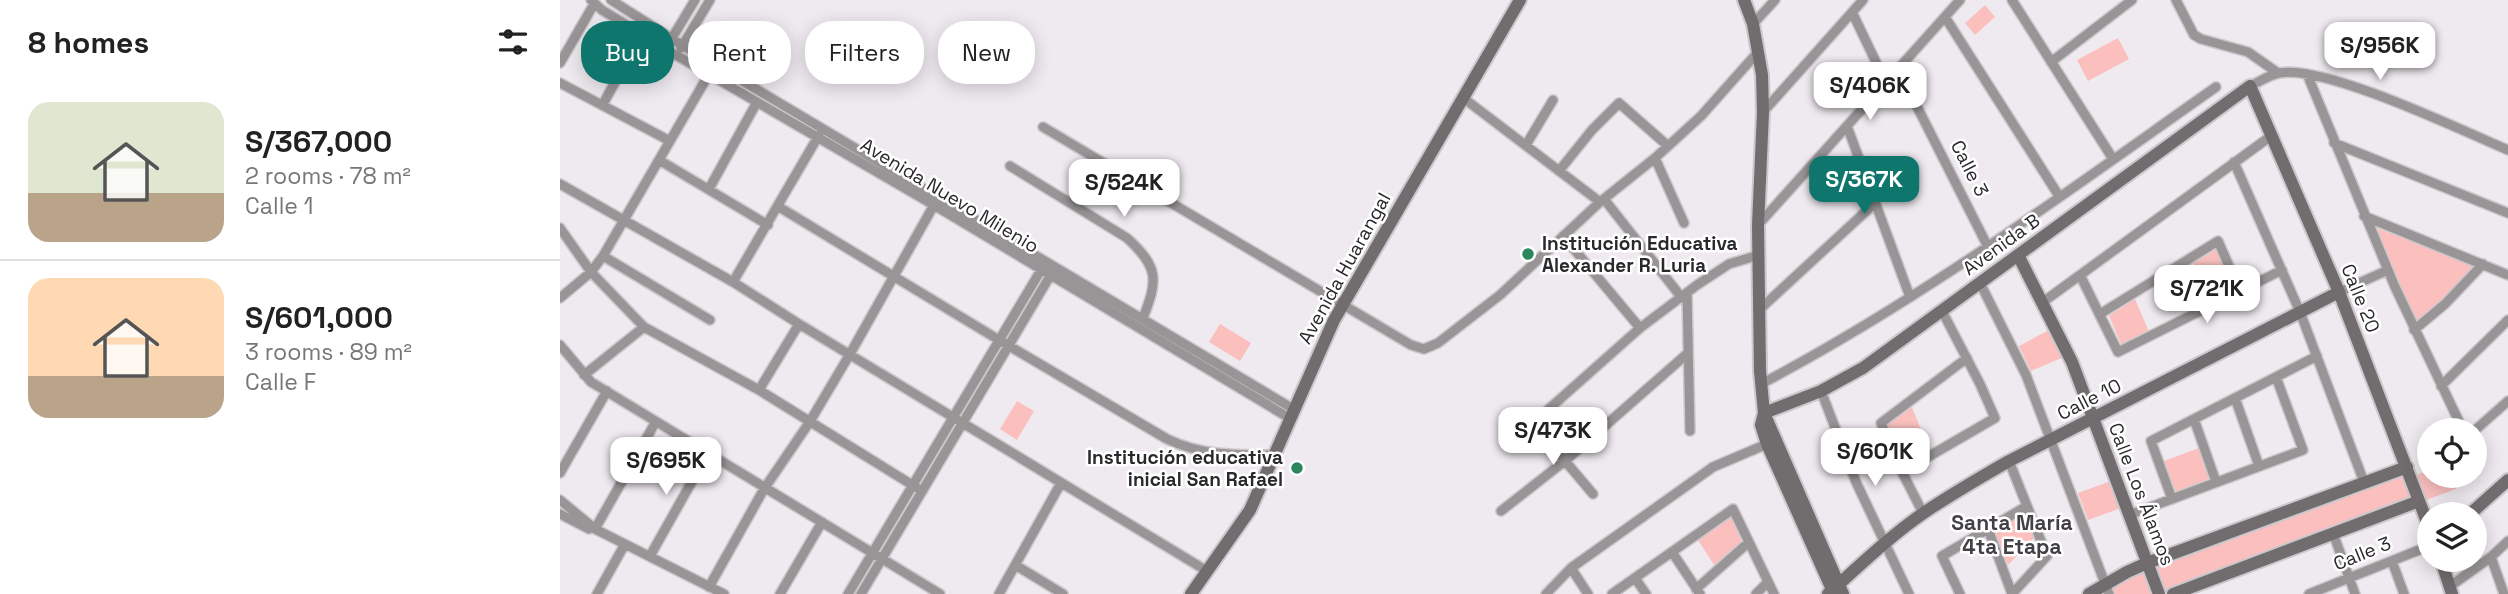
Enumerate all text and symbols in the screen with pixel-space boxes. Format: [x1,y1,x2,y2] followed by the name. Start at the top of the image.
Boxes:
[581,21,674,84] chip: Buy
[688,21,791,84] chip: Rent
[805,21,924,84] chip: Filters
[938,21,1035,84] chip: New
[2323,22,2437,82] pin: S/956K
[28,23,149,62] text: 8 homes
[494,23,532,61] icon: filters
[2340,30,2420,60] text: S/956K
[1813,62,1927,122] pin: S/406K
[1830,70,1910,100] text: S/406K
[245,122,392,161] text: S/367,000
[84,130,168,214] icon: home
[856,132,1043,259] street label: Avenida Nuevo Milenio
[1945,136,1994,201] street label: Calle 3
[1807,156,1921,216] pin: S/367K
[1067,160,1181,219] pin: S/524K
[245,161,411,191] text: 2 rooms · 78 m²
[1825,164,1903,194] text: S/367K
[1085,167,1163,197] text: S/524K
[1292,188,1396,348] street label: Avenida Huarangal
[245,191,313,221] text: Calle 1
[1958,208,2045,281] street label: Avenida B
[1542,231,1738,278] place label: Institución Educativa Alexander R. Luria
[1520,246,1536,262] marker: Institución Educativa Alexander R. Luria
[2335,260,2386,336] street label: Calle 20
[2150,266,2264,325] pin: S/721K
[2170,273,2244,303] text: S/721K
[245,298,393,337] text: S/601,000
[84,306,168,390] icon: home
[245,337,412,367] text: 3 rooms · 89 m²
[245,367,316,397] text: Calle F
[2053,373,2126,426] street label: Calle 10
[1496,407,1610,467] pin: S/473K
[1514,415,1592,445] text: S/473K
[2417,418,2487,572] map controls
[2417,418,2487,488] button: locate
[2103,419,2180,569] street label: Calle Los Álamos
[1818,428,1932,488] pin: S/601K
[1837,436,1913,466] text: S/601K
[609,438,723,497] pin: S/695K
[626,445,706,475] text: S/695K
[1087,445,1283,492] place label: Institución educativa inicial San Rafael
[1289,460,1305,476] marker: Institución educativa inicial San Rafael
[2417,502,2487,572] button: layers
[1951,509,2073,560] district label: Santa María 4ta Etapa
[2330,531,2395,576] street label: Calle 3

